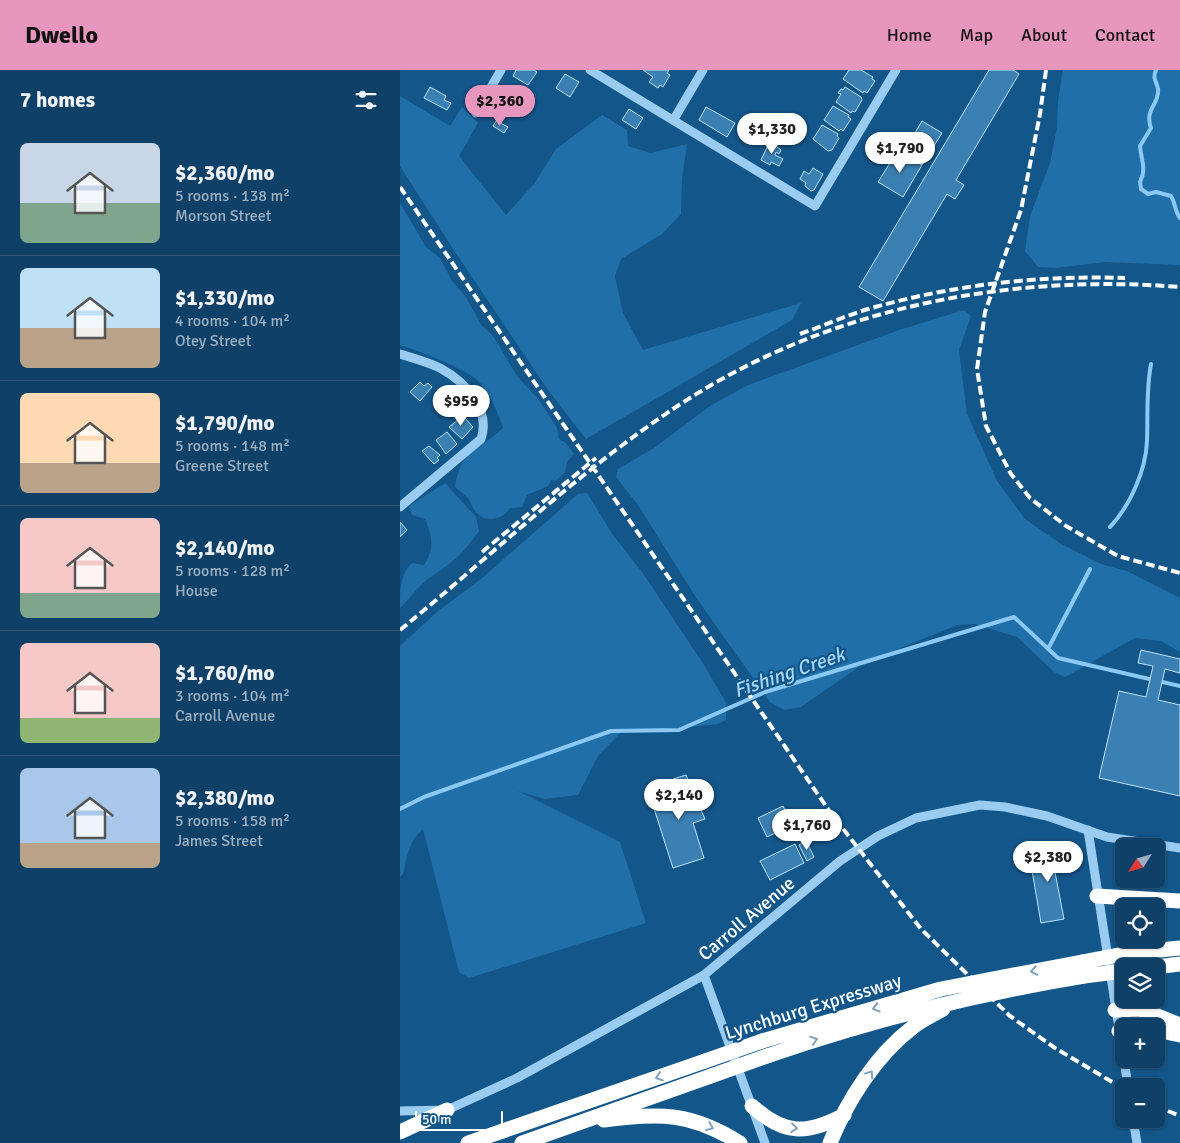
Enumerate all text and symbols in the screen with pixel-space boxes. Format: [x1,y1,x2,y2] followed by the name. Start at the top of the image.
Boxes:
[25,20,98,50] text: Dwello
[887,24,932,46] text: Home
[960,24,993,46] text: Map
[1021,24,1067,46] text: About
[1095,24,1155,46] text: Contact
[459,85,541,127] pin: $2,360
[352,86,380,114] icon: filters
[20,87,95,113] text: 7 homes
[476,91,524,111] text: $2,360
[731,112,813,155] pin: $1,330
[748,119,796,139] text: $1,330
[859,132,941,174] pin: $1,790
[876,138,924,158] text: $1,790
[175,160,274,186] text: $2,360/mo
[60,163,120,223] icon: home
[175,186,290,206] text: 5 rooms · 138 m²
[175,206,271,226] text: Morson Street
[175,285,274,311] text: $1,330/mo
[60,288,120,348] icon: home
[175,311,290,331] text: 4 rooms · 104 m²
[175,331,251,351] text: Otey Street
[431,384,491,427] pin: $959
[444,391,478,411] text: $959
[175,410,274,436] text: $1,790/mo
[60,413,120,473] icon: home
[175,436,290,456] text: 5 rooms · 148 m²
[175,456,269,476] text: Greene Street
[175,535,274,561] text: $2,140/mo
[60,538,120,598] icon: home
[175,561,290,581] text: 5 rooms · 128 m²
[175,581,218,601] text: House
[730,641,850,703] water label: Fishing Creek
[175,660,274,686] text: $1,760/mo
[60,663,120,723] icon: home
[175,686,290,706] text: 3 rooms · 104 m²
[175,706,275,726] text: Carroll Avenue
[638,778,720,821] pin: $2,140
[175,785,274,811] text: $2,380/mo
[655,785,703,805] text: $2,140
[60,788,120,848] icon: home
[766,808,848,851] pin: $1,760
[175,811,290,831] text: 5 rooms · 158 m²
[783,815,831,835] text: $1,760
[175,831,263,851] text: James Street
[1115,838,1165,888] north arrow
[1115,838,1165,1128] map controls
[1007,840,1089,883] pin: $2,380
[1024,847,1072,867] text: $2,380
[693,871,800,966] street label: Carroll Avenue
[1115,898,1165,948] button: locate
[1115,958,1165,1008] button: layers
[1030,966,1039,976] one-way arrow
[722,969,904,1045] street label: Lynchburg Expressway
[873,1002,881,1012] one-way arrow
[1115,1018,1165,1068] button: +
[809,1036,817,1046] one-way arrow
[863,1070,873,1079] one-way arrow
[656,1071,664,1081] one-way arrow
[1115,1078,1165,1128] button: −
[415,1108,502,1131] scale bar
[422,1111,451,1128] text: 50 m
[705,1120,714,1131] one-way arrow
[790,1122,798,1133] one-way arrow

